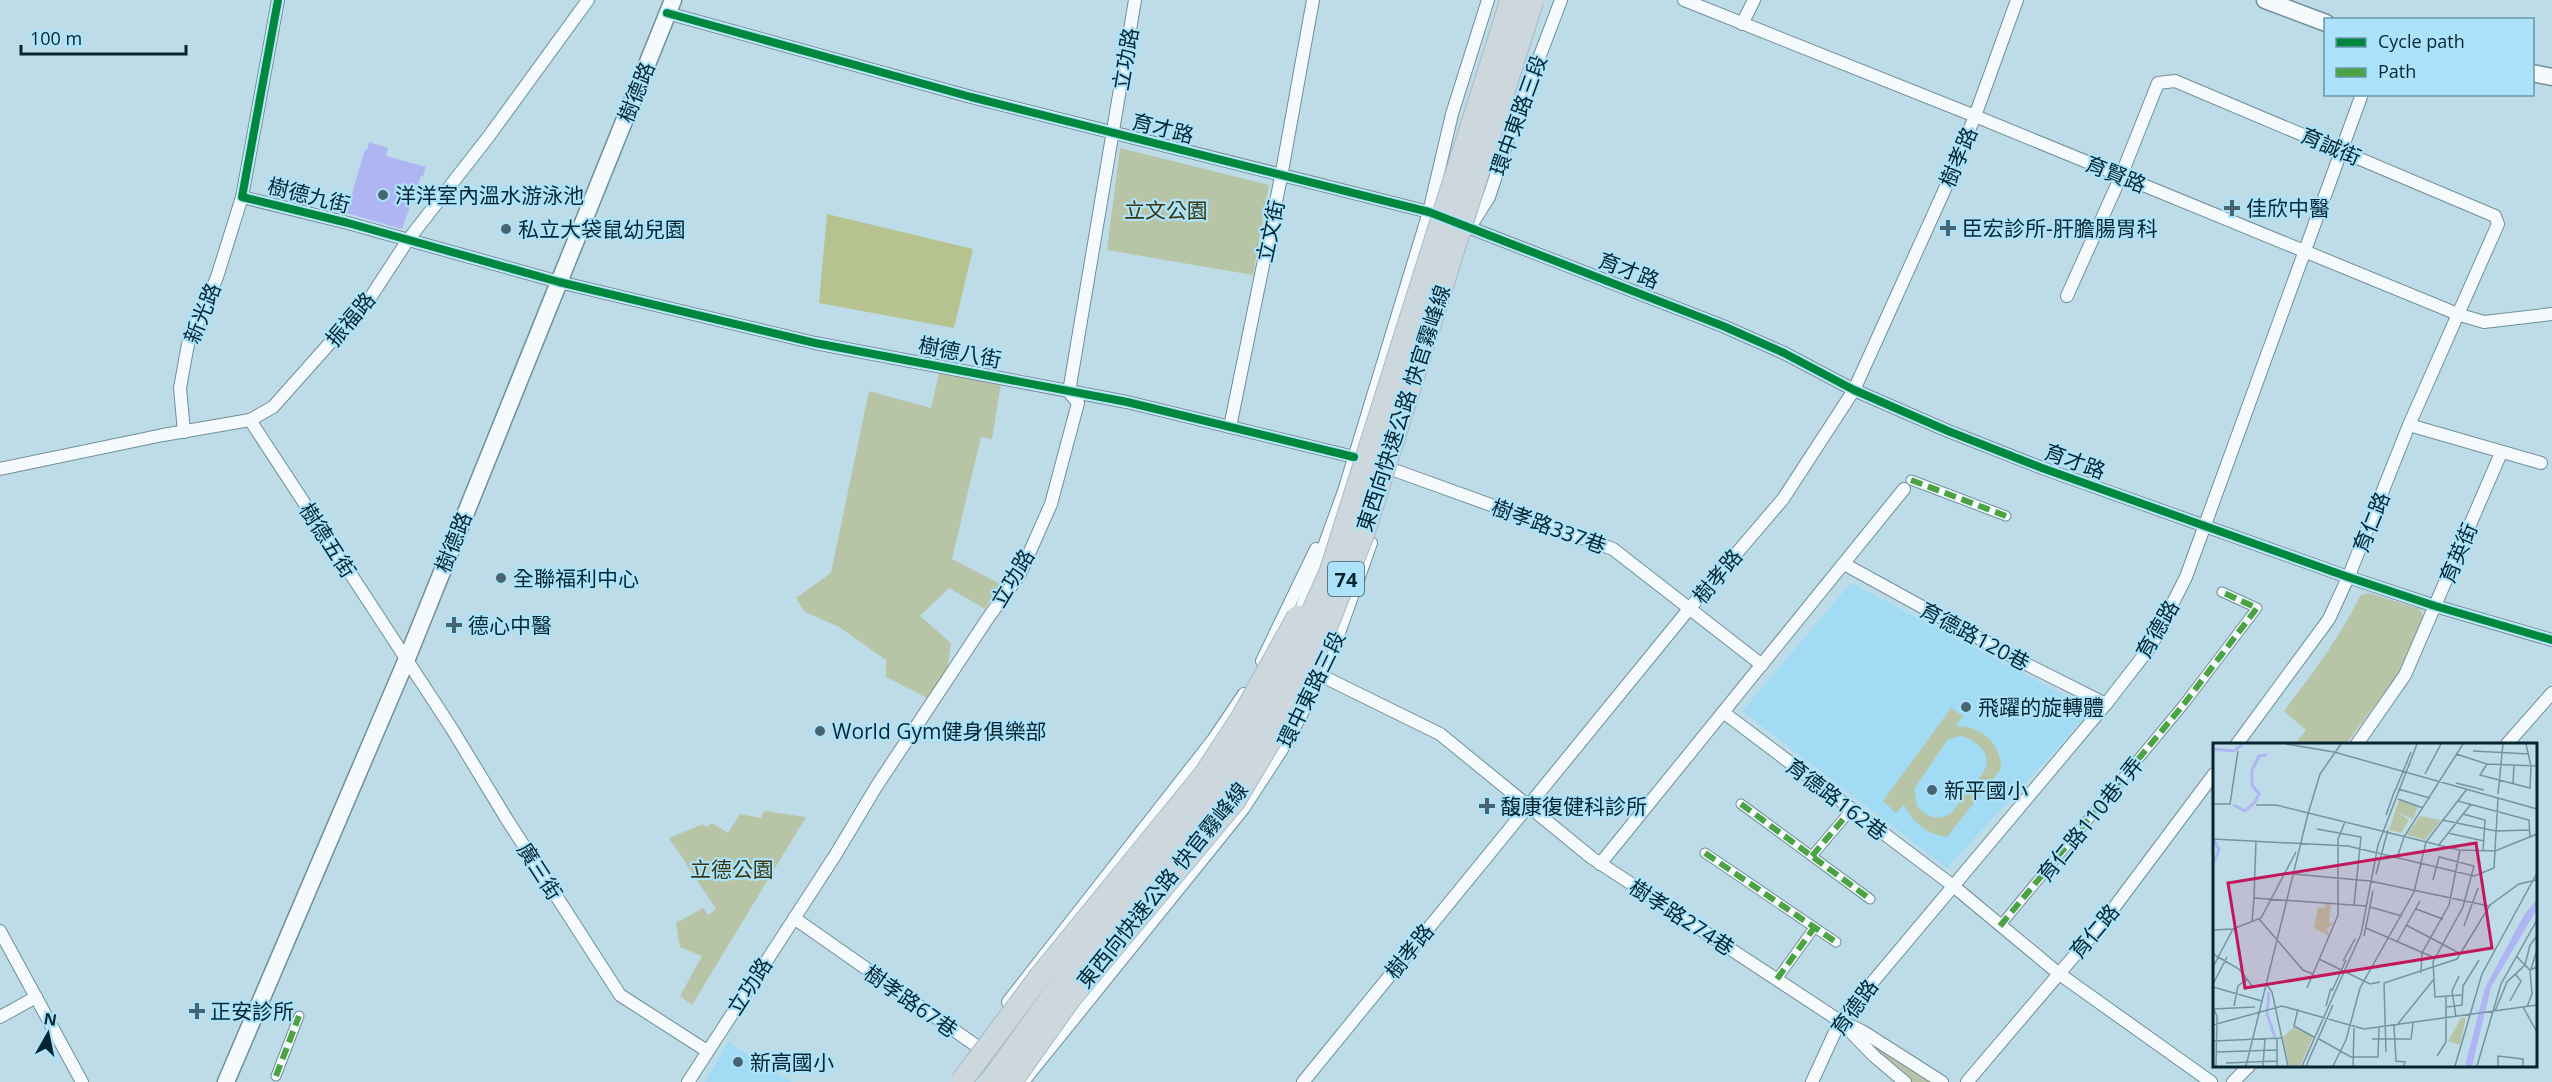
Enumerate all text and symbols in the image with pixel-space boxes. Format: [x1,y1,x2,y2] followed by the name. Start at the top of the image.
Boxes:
[21,18,186,56] scale bar
[2324,18,2534,96] legend
[30,26,82,50] text: 100 m
[1106,26,1144,92] street label: 立功路
[2378,29,2465,53] text: Cycle path
[1483,51,1553,179] street label: 環中東路三段
[611,58,661,126] street label: 樹德路
[2378,59,2416,83] text: Path
[1129,107,1197,149] street label: 育才路
[2297,121,2365,171] street label: 育誠街
[1933,123,1983,191] street label: 樹孝路
[2082,149,2150,199] street label: 育賢路
[265,171,353,219] street label: 樹德九街
[395,181,584,209] place label: 洋洋室內溫水游泳池
[376,188,390,202] marker: 洋洋室內溫水游泳池
[2246,194,2330,222] place label: 佳欣中醫
[1124,196,1208,224] park label: 立文公園
[1250,197,1290,265] street label: 立文街
[2223,199,2241,217] marker: 佳欣中醫
[1962,214,2158,242] place label: 臣宏診所-肝膽腸胃科
[518,215,686,243] place label: 私立大袋鼠幼兒園
[1939,219,1957,237] marker: 臣宏診所-肝膽腸胃科
[499,222,513,236] marker: 私立大袋鼠幼兒園
[1595,246,1663,294] street label: 育才路
[177,279,227,347] street label: 新光路
[1350,281,1456,535] street label: 東西向快速公路 快官霧峰線
[319,286,381,352] street label: 振福路
[916,330,1004,374] street label: 樹德八街
[2041,437,2109,485] street label: 育才路
[2346,488,2396,556] street label: 育仁路
[1488,492,1610,560] street label: 樹孝路337巷
[293,497,363,583] street label: 樹德五街
[428,508,478,576] street label: 樹德路
[2433,519,2483,587] street label: 育英街
[1686,543,1748,609] street label: 樹孝路
[984,544,1040,612] street label: 立功路
[1328,562,1364,596] road number: 74
[513,564,639,592] place label: 全聯福利中心
[494,571,508,585] marker: 全聯福利中心
[1915,595,2035,677] street label: 育德路120巷
[2129,595,2185,663] street label: 育德路
[468,611,552,639] place label: 德心中醫
[445,616,463,634] marker: 德心中醫
[1271,626,1351,752] street label: 環中東路三段
[1978,693,2104,721] place label: 飛躍的旋轉體
[1959,700,1973,714] marker: 飛躍的旋轉體
[832,717,1046,745] place label: World Gym健身俱樂部
[813,724,827,738] marker: World Gym健身俱樂部
[2213,743,2537,1067] inset map
[2031,751,2149,887] street label: 育仁路110巷1弄
[1781,752,1893,846] street label: 育德路162巷
[1070,776,1254,994] street label: 東西向快速公路 快官霧峰線
[1944,776,2028,804] place label: 新平國小
[1925,783,1939,797] marker: 新平國小
[1500,792,1647,820] place label: 馥康復健科診所
[1478,797,1496,815] marker: 馥康復健科診所
[511,837,569,905] street label: 廣三街
[690,855,774,883] park label: 立德公園
[1624,873,1740,961] street label: 樹孝路274巷
[2063,898,2125,964] street label: 育仁路
[1378,918,1440,984] street label: 樹孝路
[720,952,778,1020] street label: 立功路
[859,959,963,1043] street label: 樹孝路67巷
[1824,973,1884,1041] street label: 育德路
[210,997,294,1025] place label: 正安診所
[188,1002,206,1020] marker: 正安診所
[18,1004,78,1064] north arrow
[42,1007,58,1031] text: N
[750,1048,834,1076] place label: 新高國小
[731,1055,745,1069] marker: 新高國小

